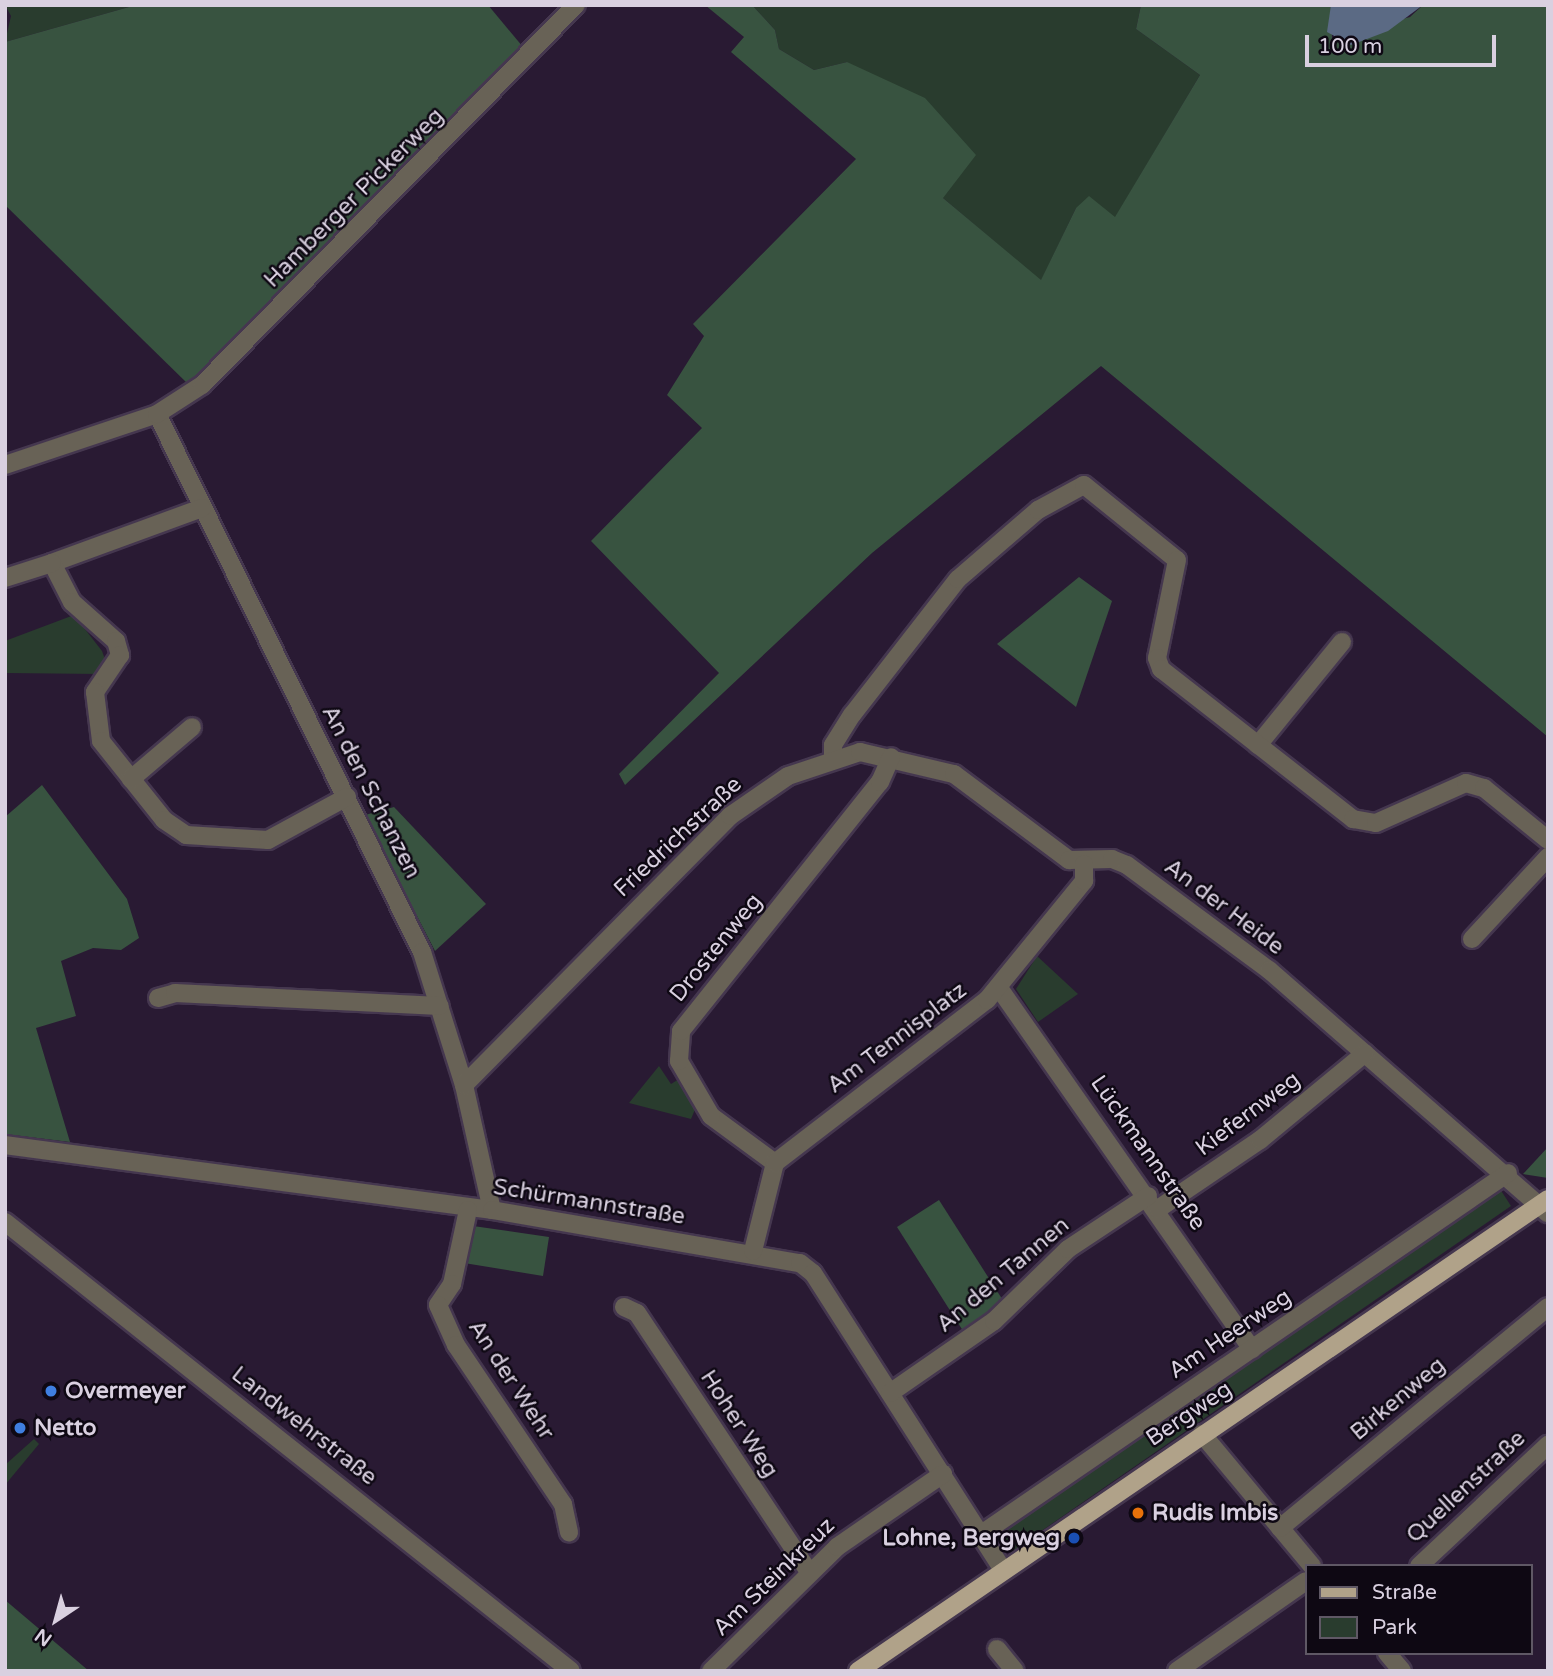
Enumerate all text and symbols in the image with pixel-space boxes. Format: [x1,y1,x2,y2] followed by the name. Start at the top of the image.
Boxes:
[1308,21,1499,65] scale bar
[1318,34,1382,59] text: 100 m
[258,102,450,294] street label: Hamberger Pickerweg
[315,701,427,883] street label: An den Schanzen
[608,771,748,903] street label: Friedrichstraße
[1159,853,1289,961] street label: An der Heide
[664,888,768,1008] street label: Drostenweg
[822,977,972,1099] street label: Am Tennisplatz
[1190,1066,1306,1162] street label: Kiefernweg
[1084,1070,1212,1236] street label: Lückmannstraße
[491,1173,687,1231] street label: Schürmannstraße
[931,1212,1075,1338] street label: An den Tannen
[1164,1283,1296,1385] street label: Am Heerweg
[462,1315,560,1445] street label: An der Wehr
[1345,1351,1451,1447] street label: Birkenweg
[226,1361,382,1491] street label: Landwehrstraße
[694,1365,784,1483] street label: Hoher Weg
[1141,1375,1237,1453] street label: Bergweg
[65,1377,186,1405] place label: Overmeyer
[43,1383,59,1399] marker: Overmeyer
[34,1414,97,1442] place label: Netto
[12,1420,28,1436] marker: Netto
[1401,1425,1531,1549] street label: Quellenstraße
[1152,1499,1278,1527] place label: Rudis Imbis
[1130,1505,1146,1521] marker: Rudis Imbis
[707,1512,841,1642] street label: Am Steinkreuz
[882,1524,1060,1552] place label: Lohne, Bergweg
[1066,1530,1082,1546] marker: Lohne, Bergweg
[1304,1564,1532,1655] legend
[1372,1580,1437,1605] text: Straße
[21,1585,91,1655] north arrow
[1372,1615,1417,1640] text: Park
[31,1624,56,1650] text: N

